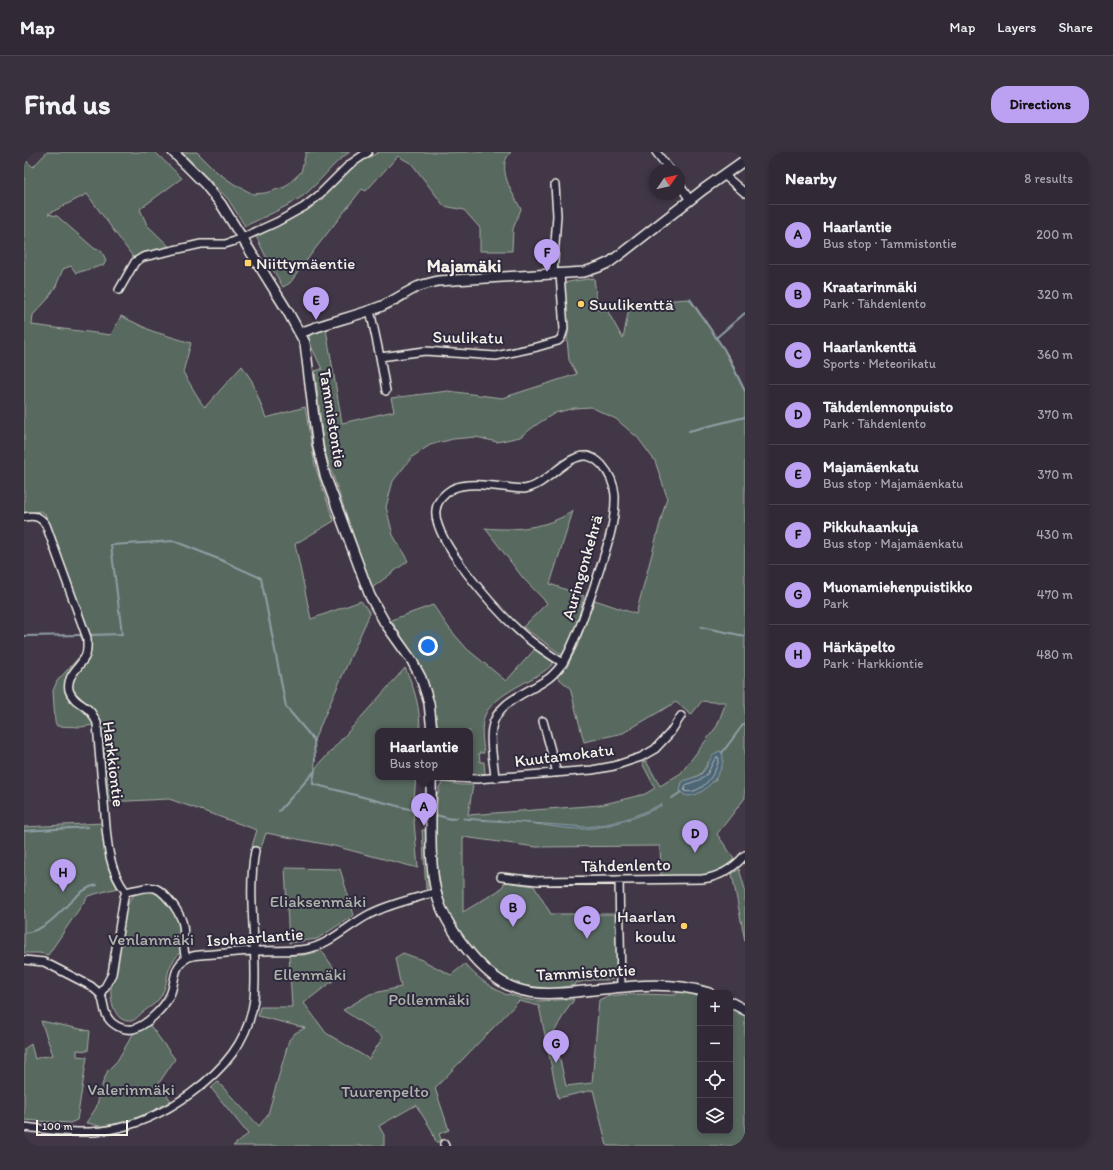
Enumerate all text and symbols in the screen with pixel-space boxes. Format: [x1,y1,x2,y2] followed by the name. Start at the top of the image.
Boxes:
[20,16,55,39] text: Map
[950,19,975,36] text: Map
[997,19,1036,36] text: Layers
[1058,19,1093,36] text: Share
[991,86,1089,123] button: Directions
[24,87,111,121] text: Find us
[649,164,685,200] north arrow
[785,168,837,188] text: Nearby
[1024,171,1073,186] text: 8 results
[823,218,892,236] text: Haarlantie
[794,227,802,242] text: A
[1036,227,1073,242] text: 200 m
[823,236,957,251] text: Bus stop · Tammistontie
[534,239,560,272] pin: F
[256,253,355,273] place label: Niittymäentie
[427,255,501,277] district label: Majamäki
[243,258,253,268] marker: Niittymäentie
[823,278,917,296] text: Kraatarinmäki
[303,287,329,320] pin: E
[794,287,802,302] text: B
[1037,287,1073,302] text: 320 m
[589,294,674,314] place label: Suulikenttä
[823,296,926,311] text: Park · Tähdenlento
[576,299,586,309] marker: Suulikenttä
[433,326,503,348] street label: Suulikatu
[823,338,916,356] text: Haarlankenttä
[794,347,802,362] text: C
[1037,347,1073,362] text: 360 m
[823,356,936,371] text: Sports · Meteorikatu
[315,367,351,469] street label: Tammistontie
[823,398,953,416] text: Tähdenlennonpuisto
[794,407,802,422] text: D
[1038,407,1073,422] text: 370 m
[823,416,926,431] text: Park · Tähdenlento
[823,458,919,476] text: Majamäenkatu
[794,467,802,482] text: E
[1038,467,1073,482] text: 370 m
[823,476,963,491] text: Bus stop · Majamäenkatu
[557,512,607,622] street label: Auringonkehrä
[823,518,918,536] text: Pikkuhaankuja
[795,527,801,542] text: F
[1036,527,1073,542] text: 430 m
[823,536,963,551] text: Bus stop · Majamäenkatu
[823,578,973,596] text: Muonamiehenpuistikko
[794,587,802,602] text: G
[1037,587,1073,602] text: 470 m
[823,596,849,611] text: Park
[418,636,438,656] your location
[823,638,895,656] text: Härkäpelto
[794,647,803,662] text: H
[1036,647,1073,662] text: 480 m
[823,656,923,671] text: Park · Harkkiontie
[99,720,129,808] street label: Harkkiontie
[375,728,473,780] popup
[390,738,458,756] text: Haarlantie
[513,739,615,771] street label: Kuutamokatu
[390,756,438,771] text: Bus stop
[411,793,437,826] pin: A
[682,820,708,853] pin: D
[581,854,671,876] street label: Tähdenlento
[50,859,76,892] pin: H
[270,891,366,911] park label: Eliaksenmäki
[500,894,526,927] pin: B
[574,906,600,939] pin: C
[617,906,677,946] place label: Haarlan koulu
[679,921,689,931] marker: Haarlan koulu
[206,924,304,950] street label: Isohaarlantie
[108,929,194,949] park label: Venlanmäki
[536,959,636,985] street label: Tammistontie
[274,964,346,984] park label: Ellenmäki
[388,989,470,1009] park label: Pollenmäki
[697,990,733,1134] map controls
[697,990,733,1026] button: +
[697,1026,733,1062] button: −
[543,1030,569,1063] pin: G
[697,1062,733,1098] button: locate
[87,1079,175,1099] park label: Valerinmäki
[341,1081,429,1101] park label: Tuurenpelto
[697,1098,733,1134] button: layers
[36,1118,128,1137] scale bar
[42,1120,72,1133] text: 100 m

